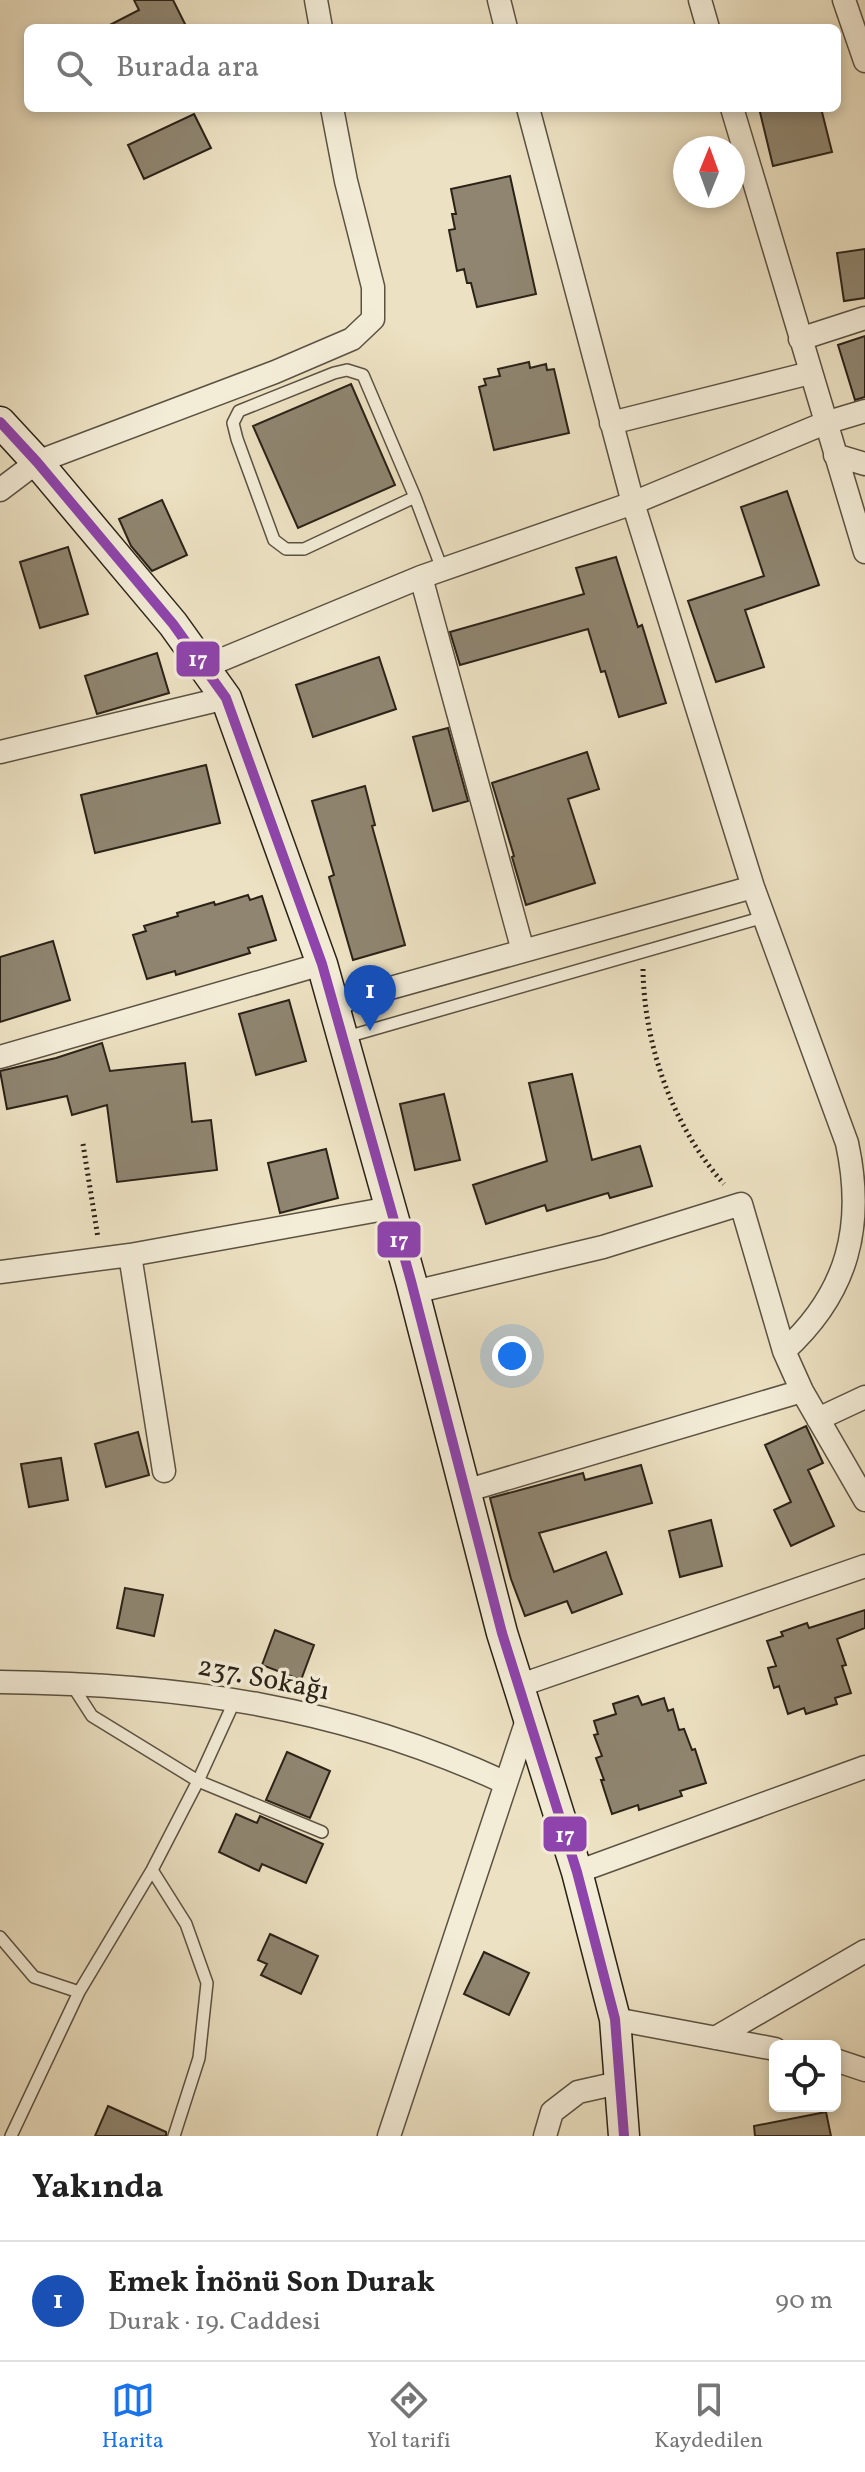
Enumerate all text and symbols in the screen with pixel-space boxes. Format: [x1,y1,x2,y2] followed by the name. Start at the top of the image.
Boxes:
[24,24,841,112] search box
[52,46,96,90] icon: search
[116,47,259,89] text: Burada ara
[673,136,745,208] north arrow
[175,640,221,678] line badge: 17
[188,645,208,676] text: 17
[344,965,396,1031] pin: 1
[376,1220,422,1259] line badge: 17
[389,1226,409,1257] text: 17
[492,1336,532,1376] your location
[194,1648,333,1711] street label: 237. Sokağı
[542,1815,588,1853] line badge: 17
[555,1821,575,1852] text: 17
[769,2040,841,2112] map controls
[769,2040,841,2112] button: locate
[32,2165,164,2212] text: Yakında
[108,2262,435,2304] text: Emek İnönü Son Durak
[53,2283,63,2319] text: 1
[775,2283,833,2319] text: 90 m
[108,2304,321,2340] text: Durak · 19. Caddesi
[102,2378,164,2457] tab: Harita
[367,2378,451,2457] tab: Yol tarifi
[654,2378,763,2457] tab: Kaydedilen

